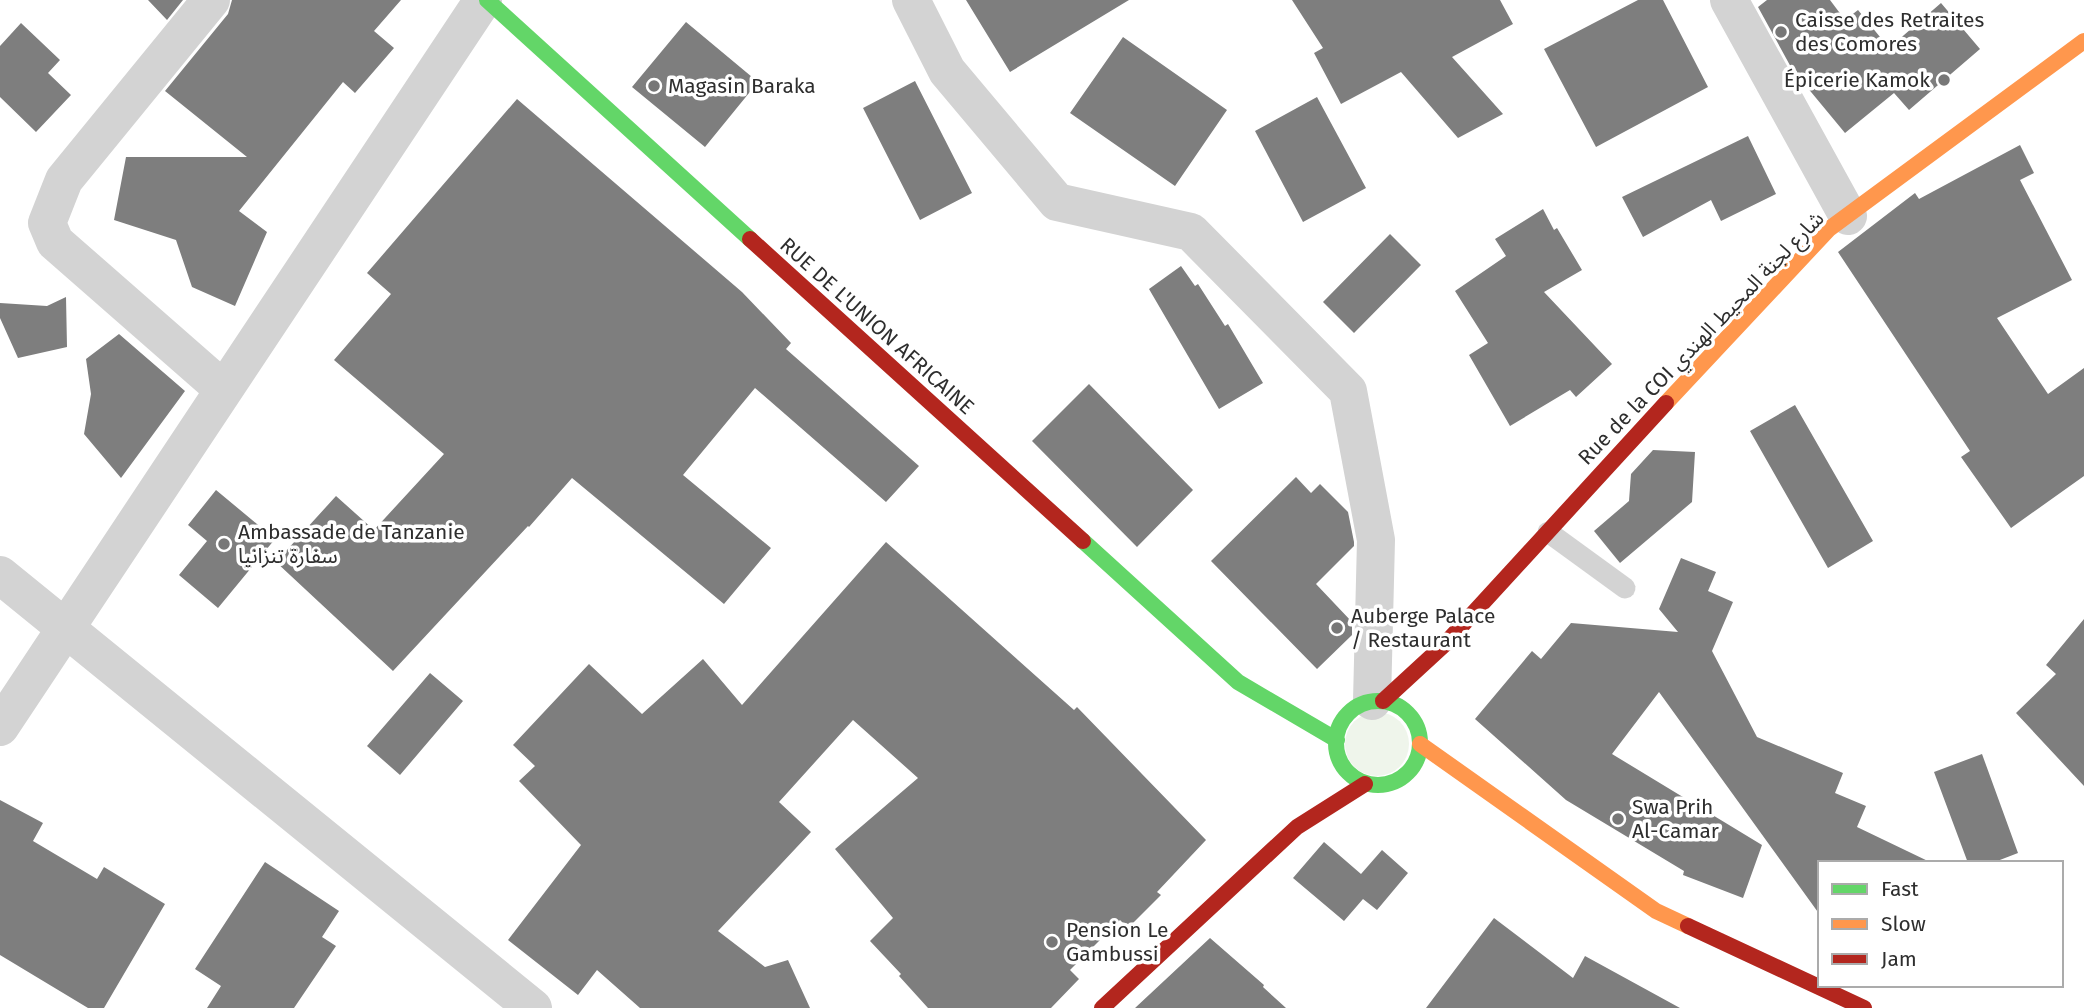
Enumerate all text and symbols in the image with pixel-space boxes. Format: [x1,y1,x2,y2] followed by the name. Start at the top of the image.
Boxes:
[1795,7,1985,57] place label: Caisse des Retraites des Comores
[1773,24,1789,40] marker: Caisse des Retraites des Comores
[1784,67,1930,93] place label: Épicerie Kamok
[1936,72,1952,88] marker: Épicerie Kamok
[668,73,816,99] place label: Magasin Baraka
[646,78,662,94] marker: Magasin Baraka
[1573,206,1831,472] street label: Rue de la COI شارع لجنة المحيط الهندي
[775,232,979,420] street label: RUE DE L'UNION AFRICAINE
[238,519,465,569] place label: Ambassade de Tanzanie سفارة تنزانيا
[216,536,232,552] marker: Ambassade de Tanzanie سفارة تنزانيا
[1351,603,1495,653] place label: Auberge Palace / Restaurant
[1329,620,1345,636] marker: Auberge Palace / Restaurant
[1632,794,1719,844] place label: Swa Prih Al-Camar
[1610,811,1626,827] marker: Swa Prih Al-Camar
[1818,861,2063,987] legend
[1881,876,1919,902] text: Fast
[1881,911,1926,937] text: Slow
[1066,917,1169,967] place label: Pension Le Gambussi
[1044,934,1060,950] marker: Pension Le Gambussi
[1881,946,1917,972] text: Jam

